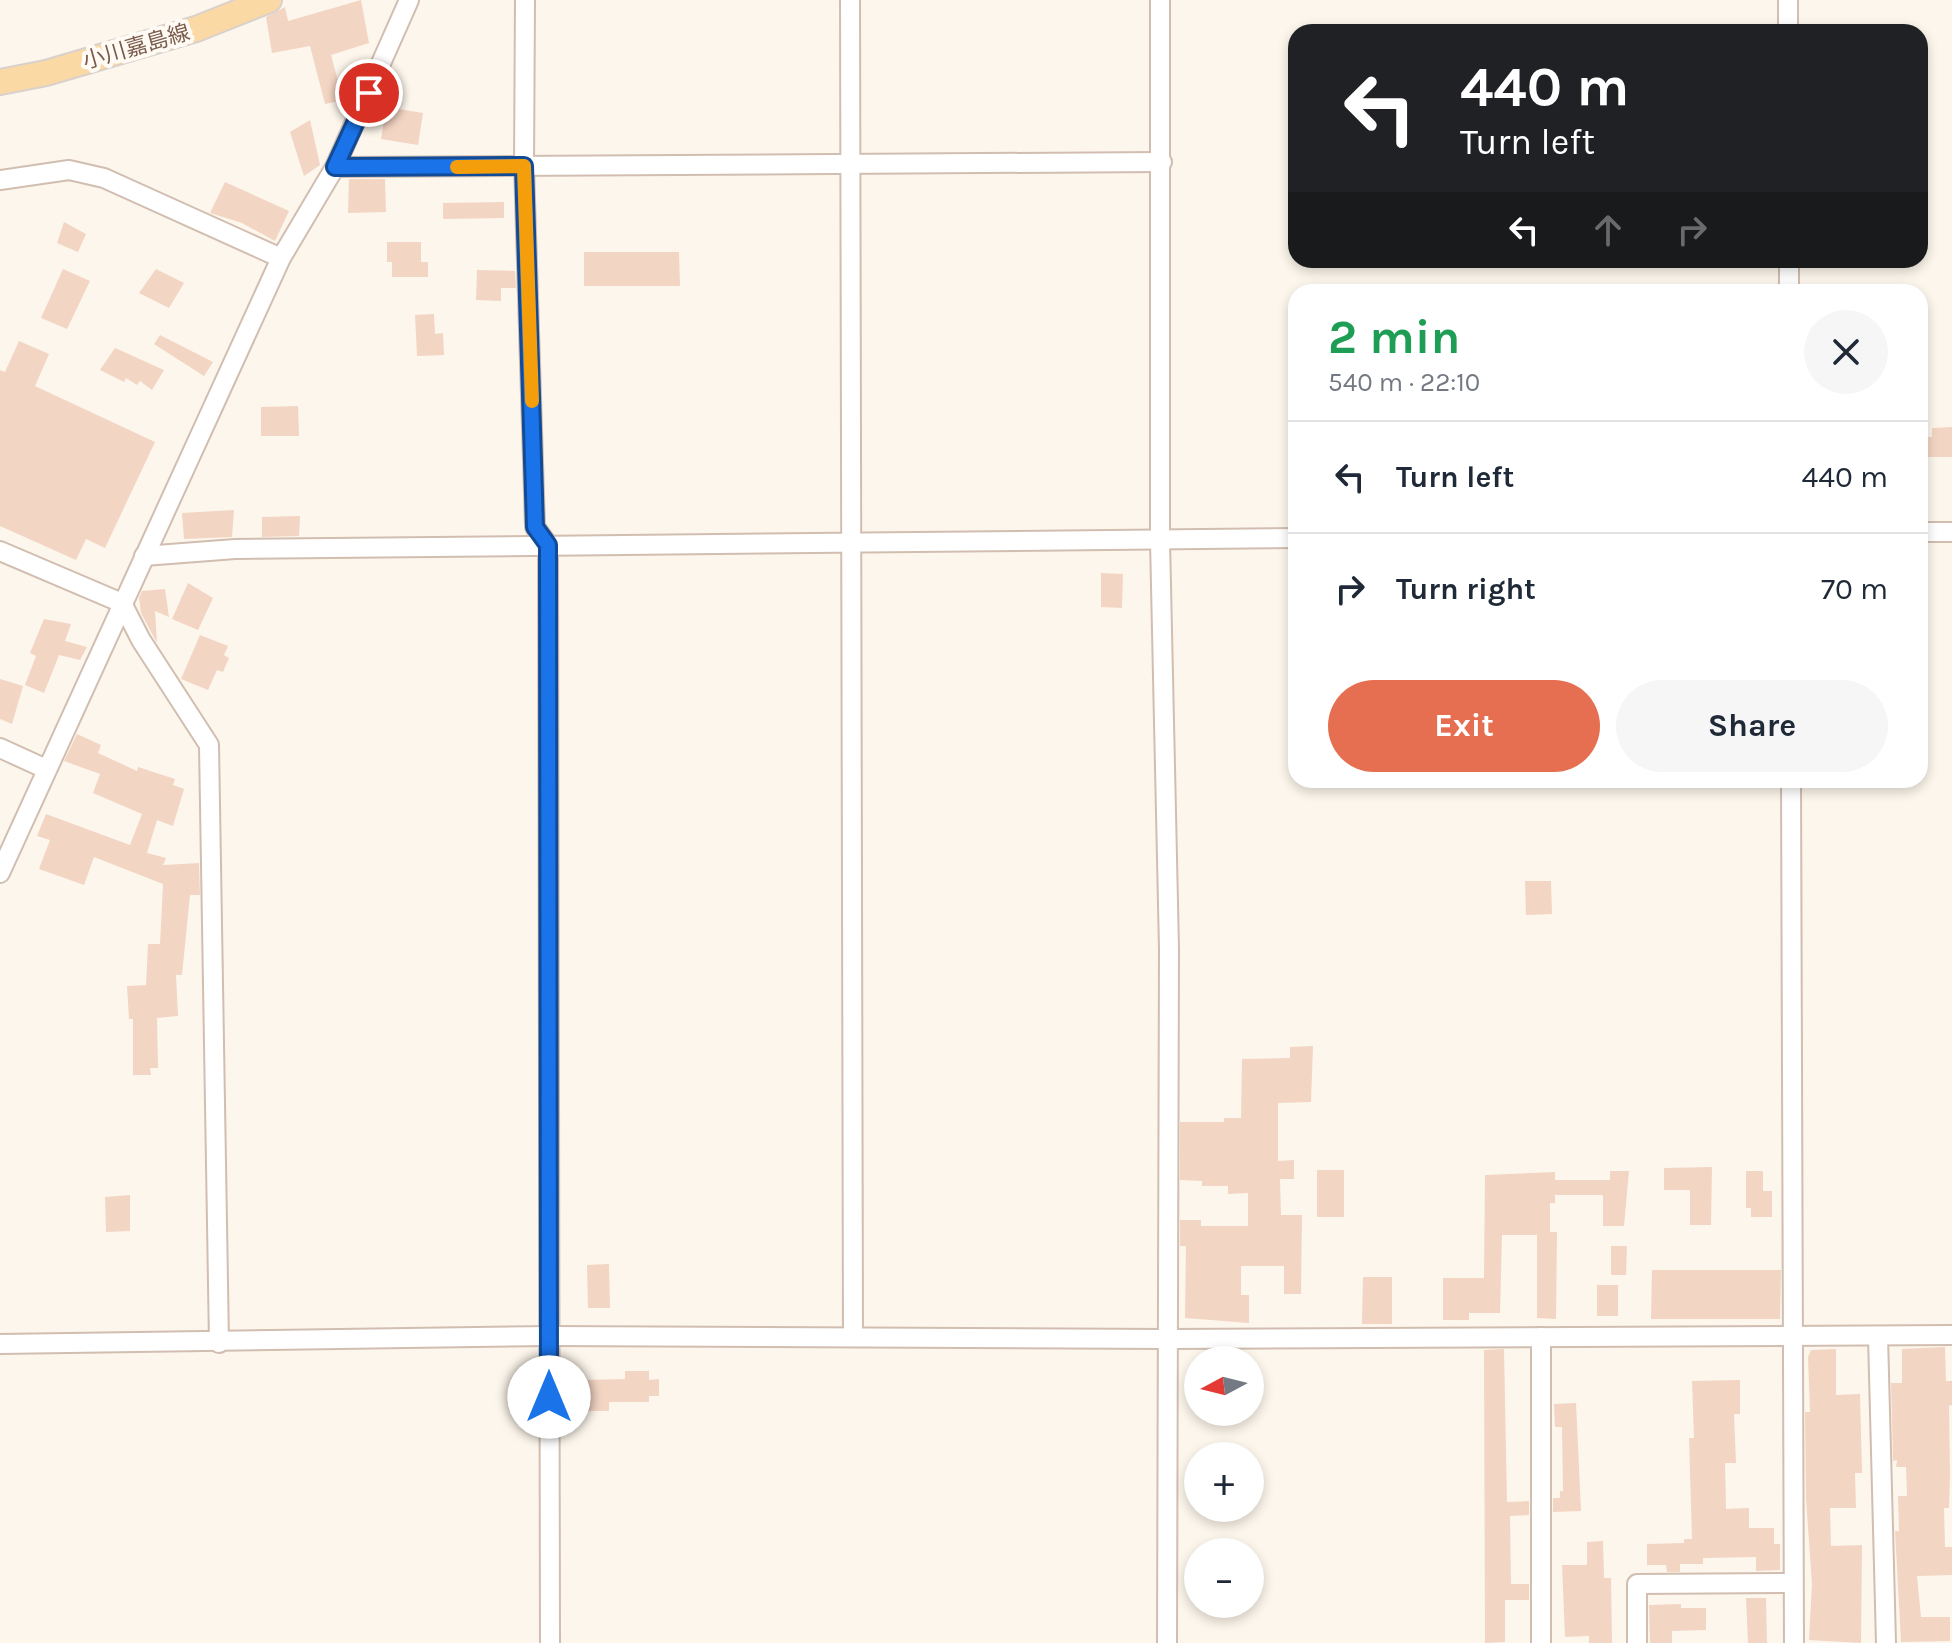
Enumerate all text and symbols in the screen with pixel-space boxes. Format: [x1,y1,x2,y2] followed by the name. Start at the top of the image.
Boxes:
[80,19,193,75] street label: 小川嘉島線
[1460,54,1629,119] text: 440 m
[1328,56,1432,160] icon: left
[335,59,403,127] pin
[347,71,391,115] icon: arrive
[1460,121,1595,163] text: Turn left
[1502,208,1546,252] icon: left
[1586,208,1630,252] icon: ahead
[1670,208,1714,252] icon: right
[1328,309,1460,365] text: 2 min
[1804,310,1888,394] button: close
[1328,367,1480,398] text: 540 m · 22:10
[1328,455,1372,499] icon: left
[1396,459,1514,495] text: Turn left
[1801,459,1888,495] text: 440 m
[1328,567,1372,611] icon: right
[1396,571,1536,607] text: Turn right
[1821,571,1888,607] text: 70 m
[1328,680,1600,772] button: Exit
[1616,680,1888,772] button: Share
[1184,1346,1264,1426] north arrow
[1184,1346,1264,1618] map controls
[507,1355,591,1439] position arrow
[1184,1442,1264,1522] button: +
[1184,1538,1264,1618] button: −

